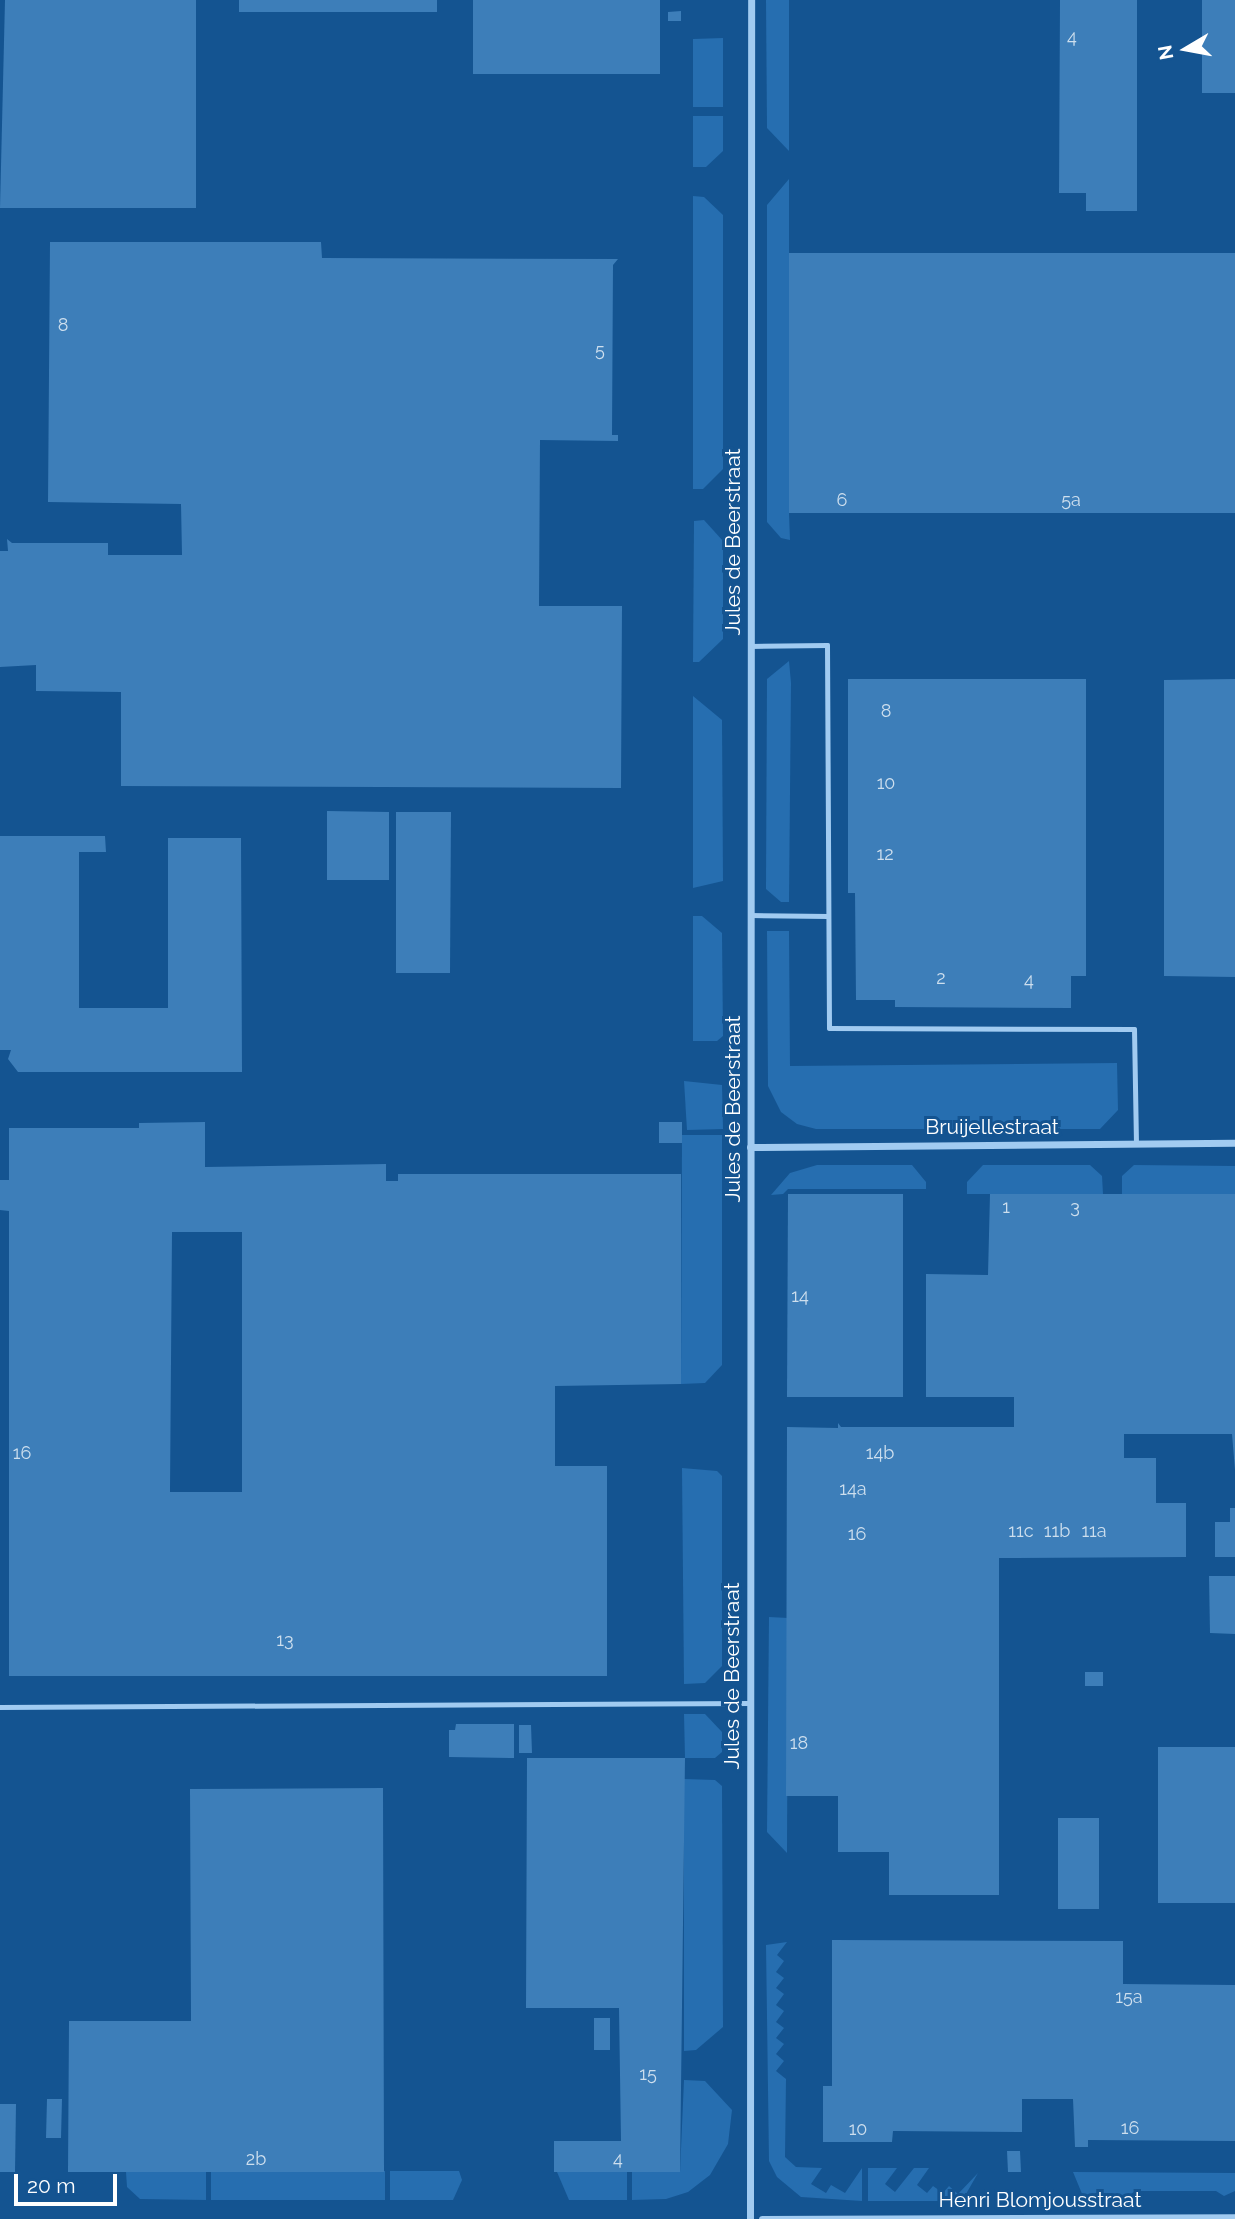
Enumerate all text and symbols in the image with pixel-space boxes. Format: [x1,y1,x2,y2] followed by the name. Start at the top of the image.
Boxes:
[1151,14,1221,84] north arrow
[1067,26,1077,48] house number: 4
[1153,44,1177,62] text: N
[58,314,68,336] house number: 8
[595,339,605,361] house number: 5
[720,448,746,636] street label: Jules de Beerstraat
[837,489,847,511] house number: 6
[1061,489,1081,511] house number: 5a
[881,700,891,722] house number: 8
[877,772,895,794] house number: 10
[876,843,894,865] house number: 12
[936,967,946,989] house number: 2
[1024,969,1034,991] house number: 4
[720,1015,746,1203] street label: Jules de Beerstraat
[925,1114,1059,1140] street label: Bruijellestraat
[1002,1196,1010,1218] house number: 1
[1070,1196,1080,1218] house number: 3
[791,1285,809,1307] house number: 14
[13,1442,31,1464] house number: 16
[866,1442,894,1464] house number: 14b
[839,1478,867,1500] house number: 14a
[1008,1520,1034,1542] house number: 11c
[1044,1520,1070,1542] house number: 11b
[1081,1520,1107,1542] house number: 11a
[848,1523,866,1545] house number: 16
[719,1582,745,1770] street label: Jules de Beerstraat
[276,1629,294,1651] house number: 13
[790,1732,808,1754] house number: 18
[1115,1986,1143,2008] house number: 15a
[639,2063,657,2085] house number: 15
[1121,2117,1139,2139] house number: 16
[849,2118,867,2140] house number: 10
[246,2148,266,2170] house number: 2b
[613,2148,623,2170] house number: 4
[18,2160,121,2204] scale bar
[27,2173,75,2198] text: 20 m
[939,2187,1141,2213] street label: Henri Blomjousstraat

